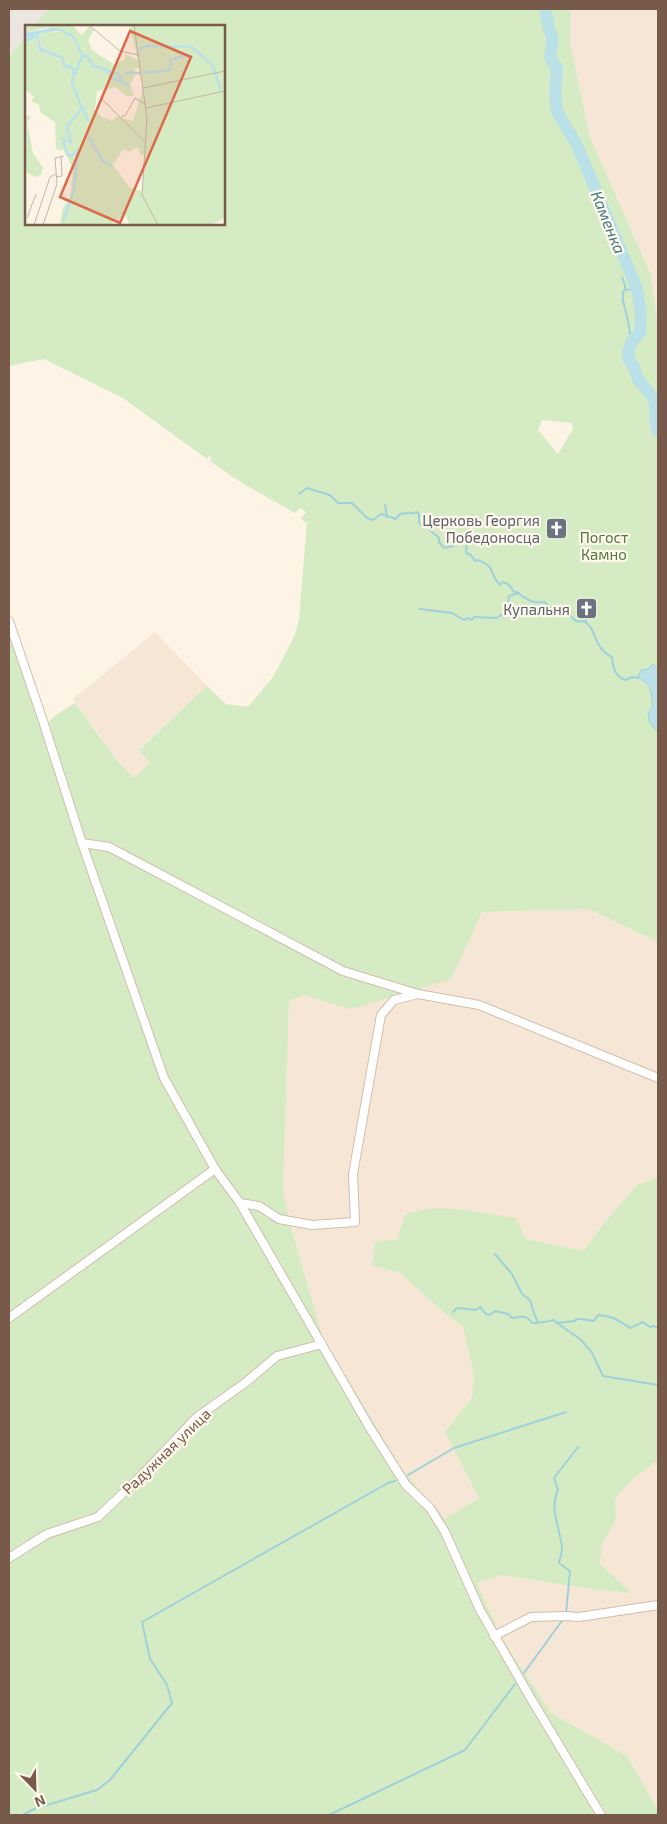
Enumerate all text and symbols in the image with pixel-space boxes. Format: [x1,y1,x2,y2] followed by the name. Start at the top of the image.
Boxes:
[25,25,225,225] inset map
[588,188,630,256] water label: Каменка
[422,511,540,546] place label: Церковь Георгия Победоносца
[544,517,568,541] church icon: Церковь Георгия Победоносца
[580,528,628,563] park label: Погост Камно
[574,597,598,621] church icon: Купальня
[503,600,570,619] place label: Купальня
[118,1404,215,1498] street label: Радужная улица
[10,1764,60,1814] north arrow
[32,1792,48,1811] text: N

